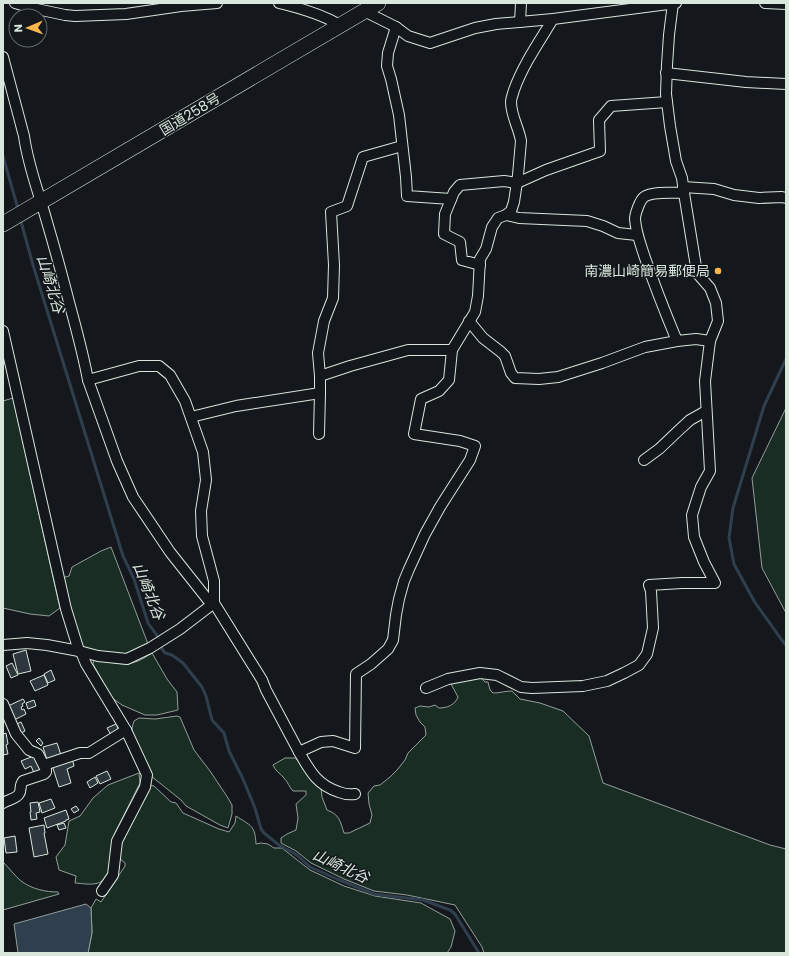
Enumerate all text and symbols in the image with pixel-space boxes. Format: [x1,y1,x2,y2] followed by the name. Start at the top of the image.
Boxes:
[8,8,48,48] north arrow
[10,24,26,33] text: N
[156,88,224,140] street label: 国道258号
[32,252,70,318] water label: 山崎北谷
[584,261,710,281] place label: 南濃山崎簡易郵便局
[713,266,723,276] marker: 南濃山崎簡易郵便局
[128,559,171,625] water label: 山崎北谷
[309,844,374,889] water label: 山崎北谷

